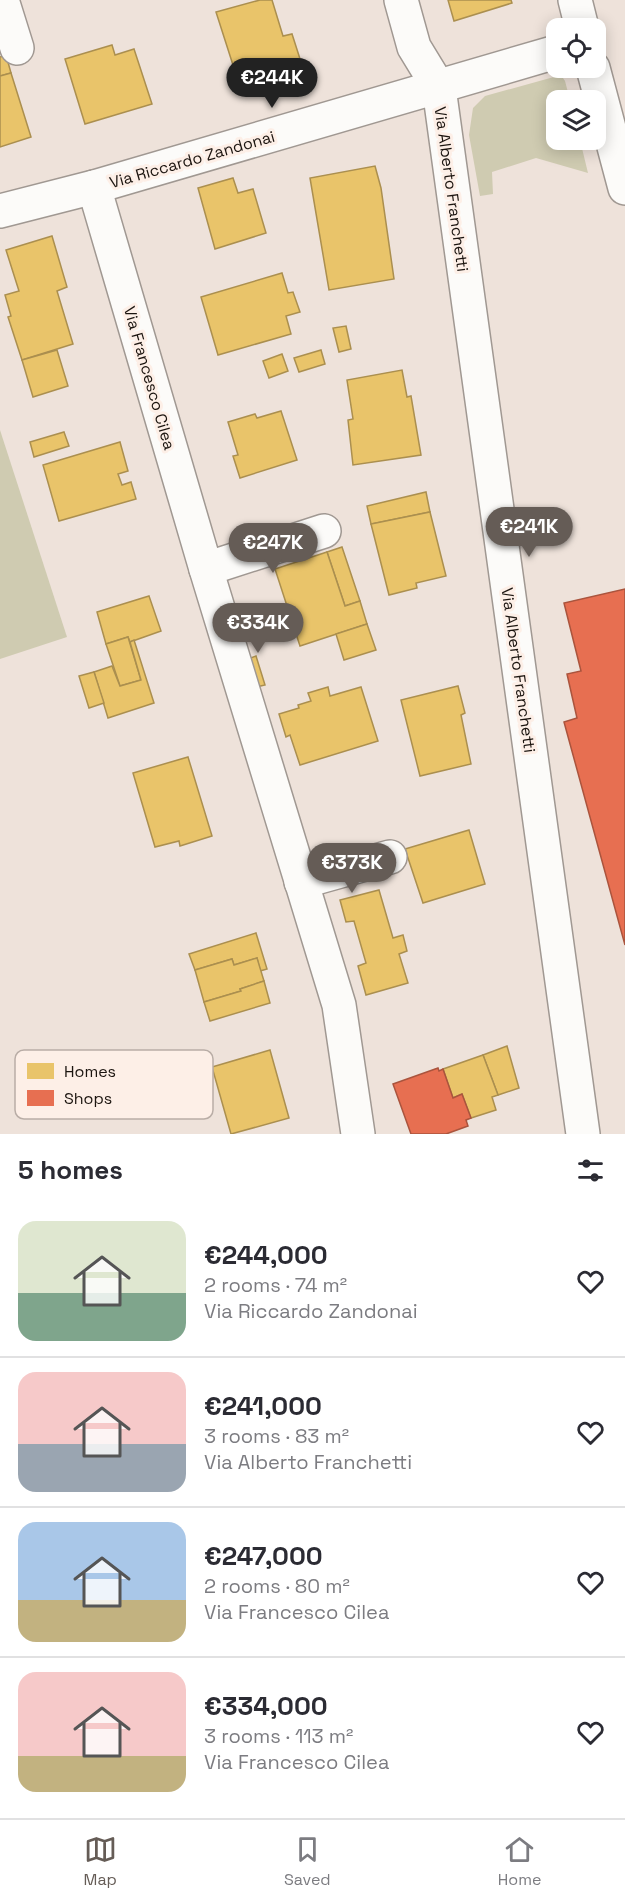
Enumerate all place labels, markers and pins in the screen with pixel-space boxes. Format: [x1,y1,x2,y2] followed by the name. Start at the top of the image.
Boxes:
[230,58,314,109] pin: €244K
[487,507,571,558] pin: €241K
[231,523,315,574] pin: €247K
[216,603,300,654] pin: €334K
[310,843,394,894] pin: €373K

